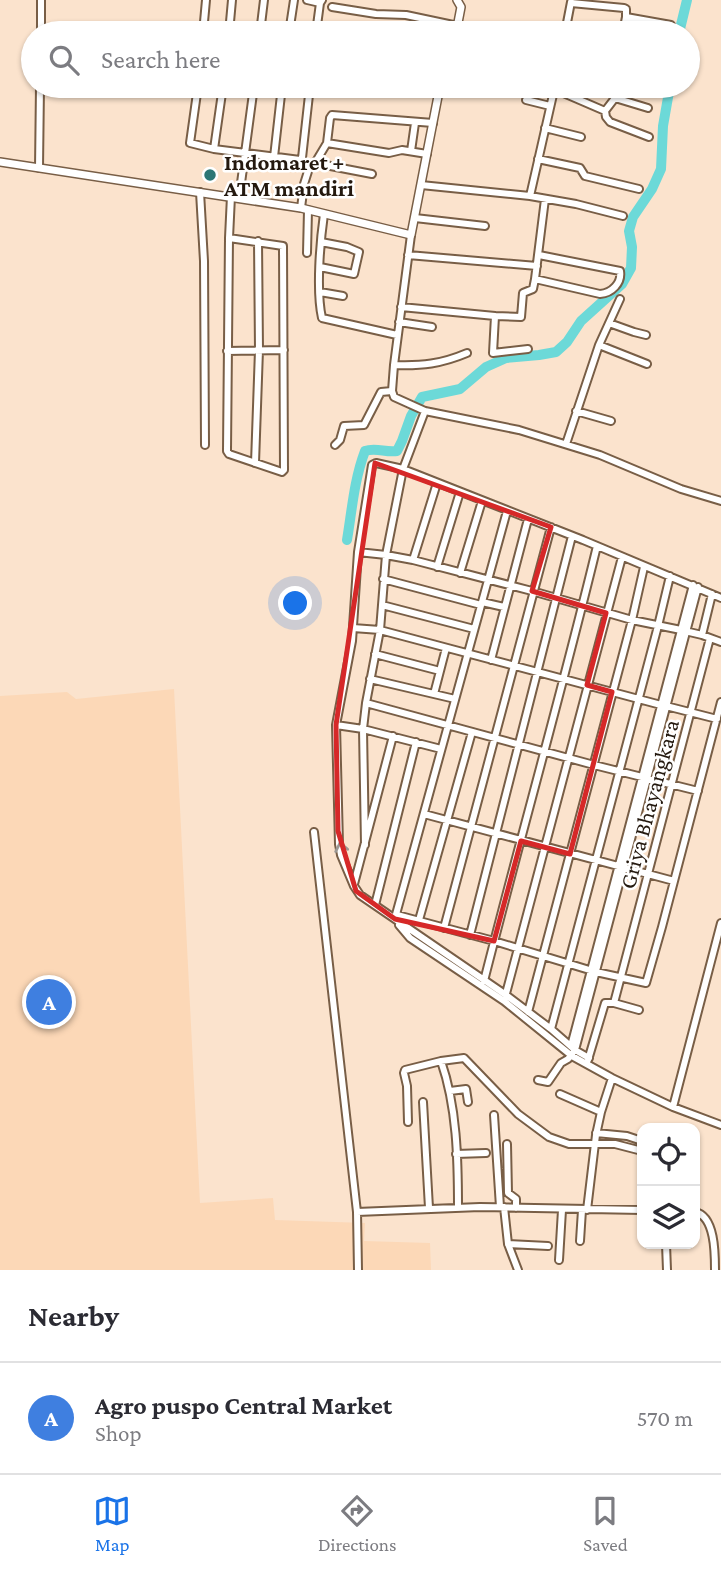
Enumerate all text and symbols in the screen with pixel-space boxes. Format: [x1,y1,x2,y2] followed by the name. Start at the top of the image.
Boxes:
[21,21,700,98] search box
[45,41,83,79] icon: search
[101,45,220,74] text: Search here
[223,149,354,201] place label: Indomaret + ATM mandiri
[202,167,218,183] marker: Indomaret + ATM mandiri
[278,586,312,620] your location
[614,716,684,891] street label: Griya Bhayangkara
[334,841,349,853] one-way arrow
[26,976,72,1028] pin: A
[637,1123,700,1249] map controls
[637,1123,700,1186] button: locate
[637,1186,700,1249] button: layers
[28,1299,119,1332] text: Nearby
[95,1391,392,1420] text: Agro puspo Central Market
[44,1405,58,1431] text: A
[637,1405,693,1431] text: 570 m
[95,1420,142,1446] text: Shop
[93,1492,131,1555] tab: Map
[318,1492,397,1555] tab: Directions
[583,1492,628,1555] tab: Saved

